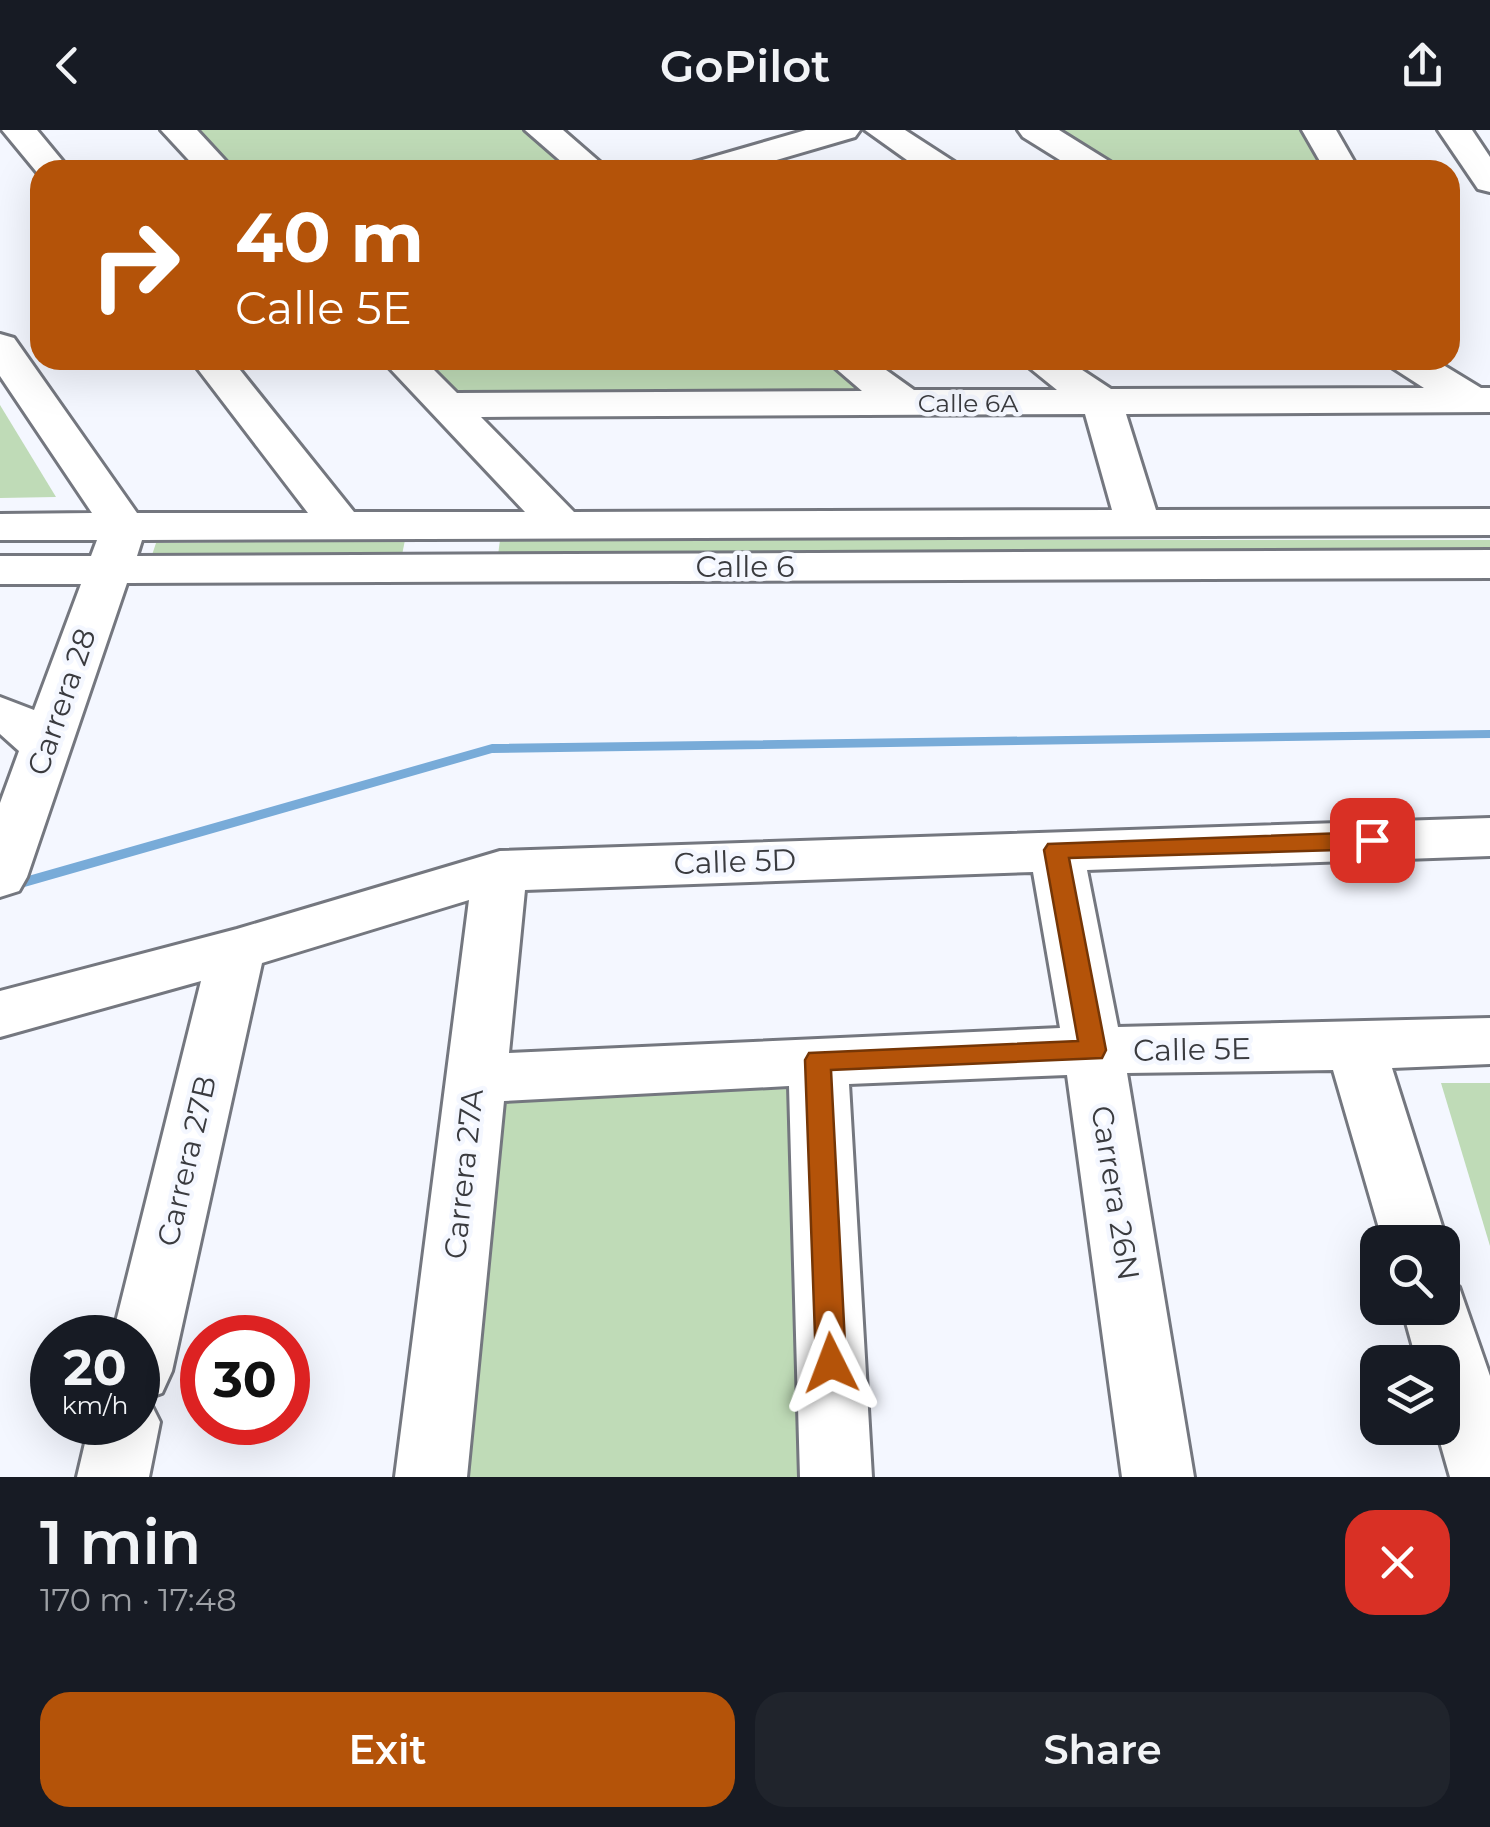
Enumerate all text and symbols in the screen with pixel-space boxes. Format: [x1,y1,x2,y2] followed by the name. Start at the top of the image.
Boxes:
[40,38,95,93] icon: back
[660,38,830,93] text: GoPilot
[1395,38,1450,93] icon: share
[235,194,424,280] text: 40 m
[70,200,200,330] icon: right
[235,280,412,335] text: Calle 5E
[918,388,1018,418] street label: Calle 6A
[695,548,795,585] street label: Calle 6
[19,624,104,780] street label: Carrera 28
[1330,798,1415,883] pin
[1345,813,1400,868] icon: arrive
[673,841,797,882] street label: Calle 5D
[1133,1030,1251,1069] street label: Calle 5E
[149,1072,224,1250] street label: Carrera 27B
[436,1087,491,1261] street label: Carrera 27A
[1083,1103,1148,1283] street label: Carrera 26N
[1360,1225,1460,1445] map controls
[1360,1225,1460,1325] button: search
[779,1311,883,1415] position arrow
[180,1315,310,1445] speed limit sign: 30
[63,1337,127,1398] text: 20
[1360,1345,1460,1445] button: layers
[62,1390,128,1420] text: km/h
[40,1506,201,1579] text: 1 min
[1345,1510,1450,1615] button: close
[40,1580,237,1619] text: 170 m · 17:48
[40,1692,735,1807] button: Exit
[755,1692,1450,1807] button: Share

